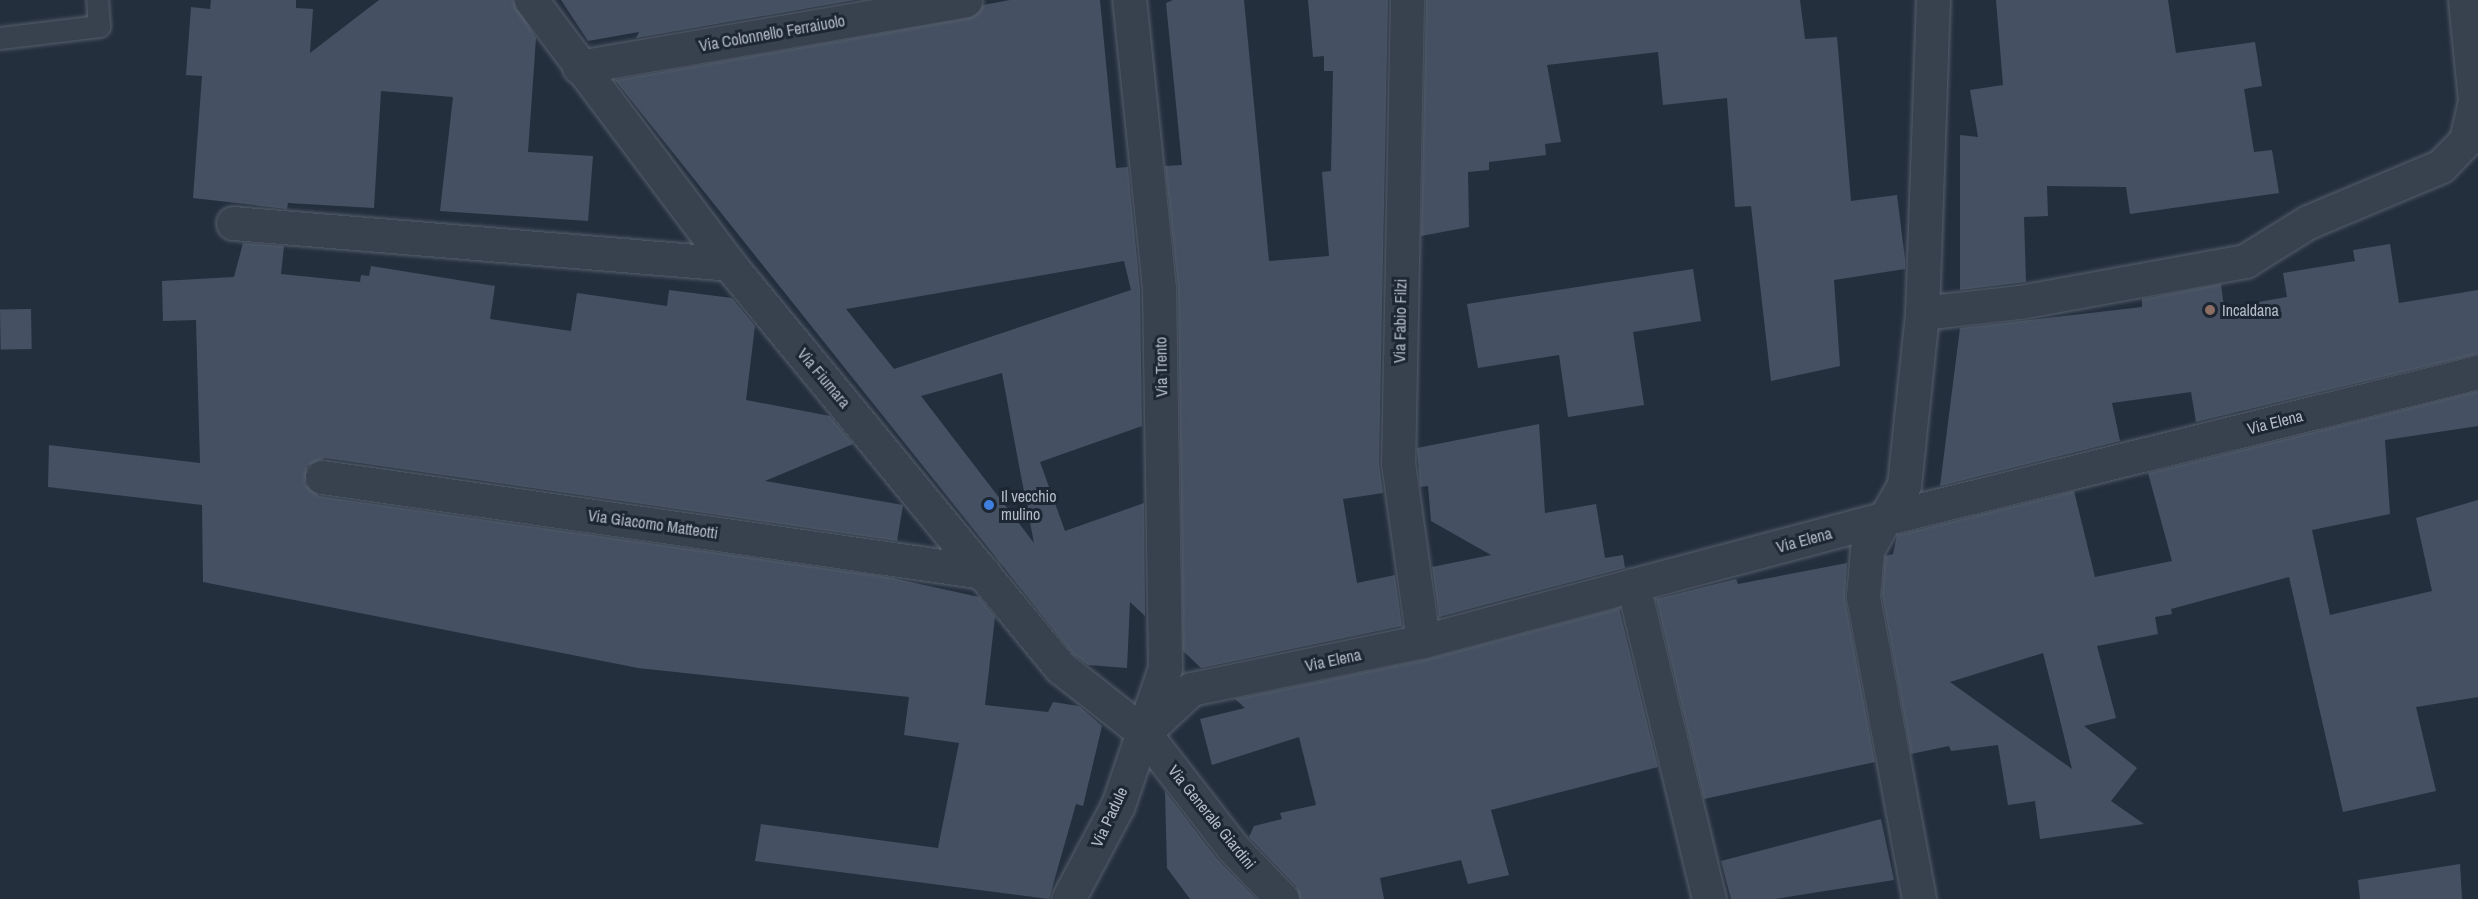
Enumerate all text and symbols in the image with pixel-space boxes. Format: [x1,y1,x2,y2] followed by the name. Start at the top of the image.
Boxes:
[698,11,846,55] street label: Via Colonnello Ferraiuolo
[1390,279,1410,363] street label: Via Fabio Filzi
[2222,300,2279,320] place label: Incaldana
[2203,303,2217,317] marker: Incaldana
[1151,337,1171,397] street label: Via Trento
[794,344,854,412] street label: Via Fiumara
[2245,406,2305,438] street label: Via Elena
[1001,486,1056,524] place label: Il vecchio mulino
[982,498,996,512] marker: Il vecchio mulino
[587,505,719,543] street label: Via Giacomo Matteotti
[1774,523,1834,557] street label: Via Elena
[1303,645,1363,675] street label: Via Elena
[1164,761,1260,873] street label: Via Generale Giardini
[1087,784,1131,850] street label: Via Padule

